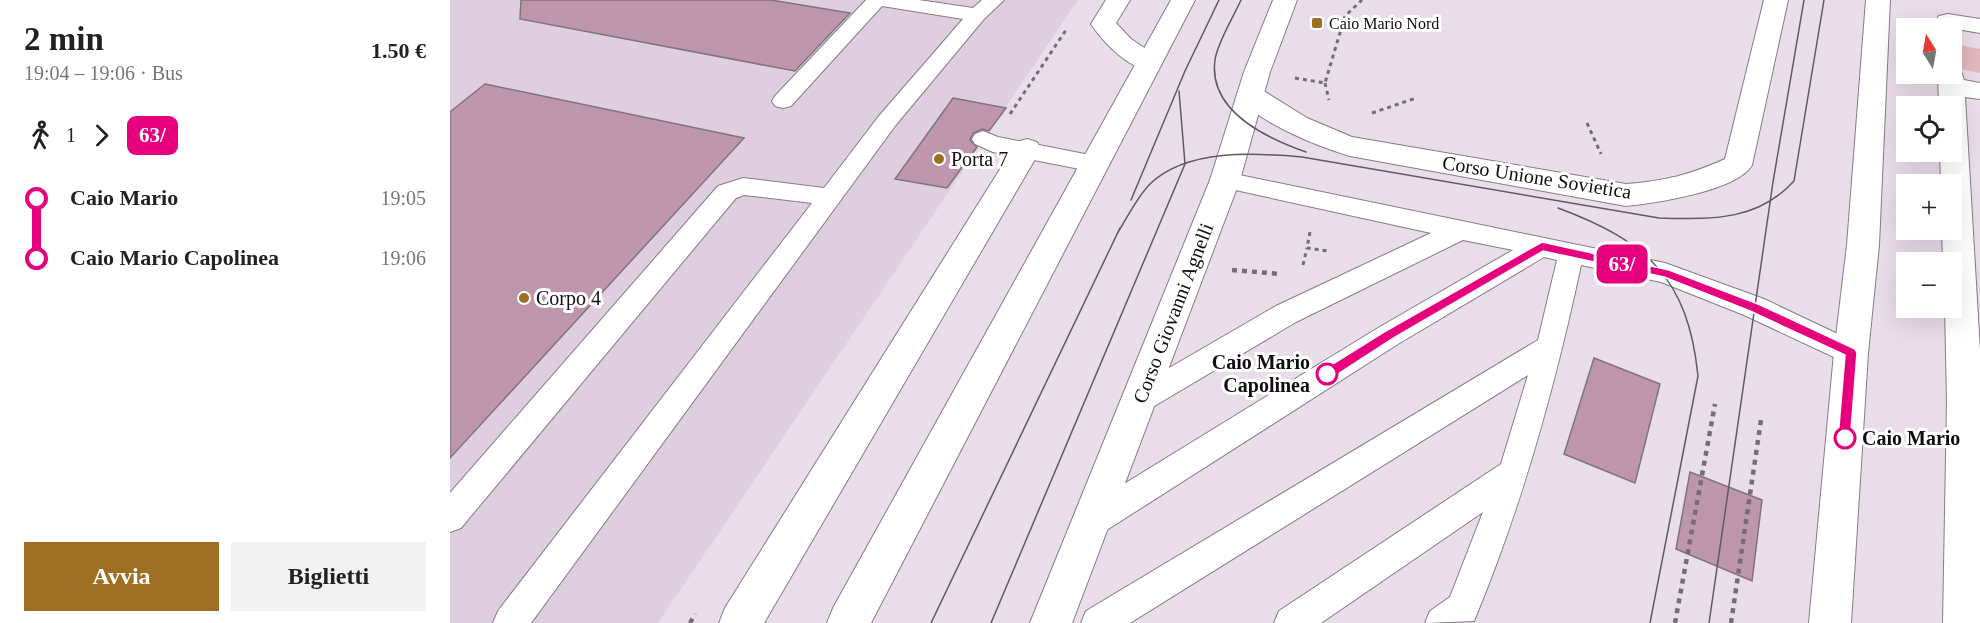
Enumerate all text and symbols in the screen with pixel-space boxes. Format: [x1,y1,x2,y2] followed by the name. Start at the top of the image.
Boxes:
[1329,15,1439,32] place label: Caio Mario Nord
[1310,16,1324,30] marker: Caio Mario Nord
[1896,18,1962,84] north arrow
[1896,18,1962,318] map controls
[24,21,104,57] text: 2 min
[371,38,426,63] text: 1.50 €
[24,62,183,84] text: 19:04 – 19:06 · Bus
[1896,96,1962,162] button: locate
[24,119,57,152] icon: walk
[85,119,118,152] icon: forward
[139,123,166,147] text: 63/
[66,124,76,146] text: 1
[951,148,1008,170] place label: Porta 7
[1441,151,1633,203] street label: Corso Unione Sovietica
[932,152,946,166] marker: Porta 7
[1896,174,1962,240] button: +
[70,185,178,210] text: Caio Mario
[380,187,426,209] text: 19:05
[1128,219,1219,407] street label: Corso Giovanni Agnelli
[1588,244,1656,284] line badge: 63/
[70,245,279,270] text: Caio Mario Capolinea
[380,247,426,269] text: 19:06
[1609,252,1635,276] text: 63/
[1896,252,1962,318] button: −
[536,287,601,310] place label: Corpo 4
[517,291,531,305] marker: Corpo 4
[1212,351,1310,397] place label: Caio Mario Capolinea
[1316,363,1338,385] marker: Caio Mario Capolinea
[1834,427,1856,449] marker: Caio Mario
[1862,427,1960,449] place label: Caio Mario
[24,542,219,611] button: Avvia
[231,542,426,611] button: Biglietti

